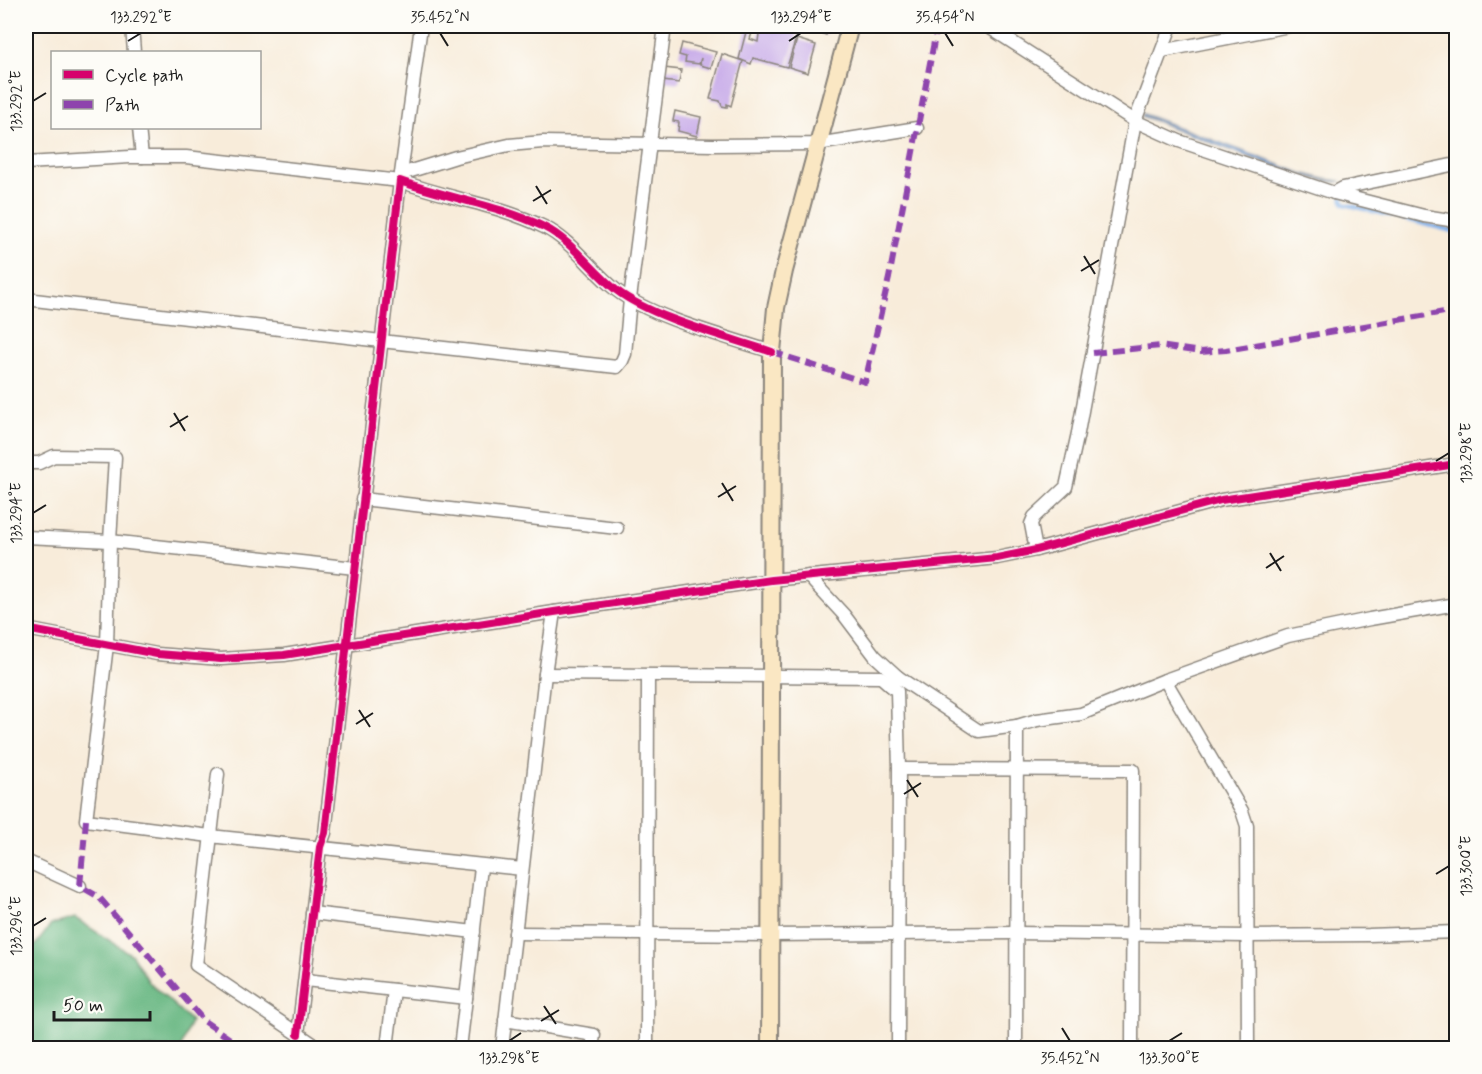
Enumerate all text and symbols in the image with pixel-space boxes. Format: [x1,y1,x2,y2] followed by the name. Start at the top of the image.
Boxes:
[110,8,172,28] text: 133.292°E
[410,8,470,28] text: 35.452°N
[770,8,832,28] text: 133.294°E
[916,8,974,28] text: 35.454°N
[51,51,261,129] legend
[105,64,183,88] text: Cycle path
[7,70,27,132] text: 133.292°E
[105,94,140,118] text: Path
[1457,422,1477,483] text: 133.298°E
[7,482,27,544] text: 133.294°E
[1457,835,1477,896] text: 133.300°E
[7,896,27,956] text: 133.296°E
[54,984,150,1022] scale bar
[63,994,103,1018] text: 50 m
[479,1049,540,1069] text: 133.298°E
[1040,1049,1100,1069] text: 35.452°N
[1139,1049,1200,1069] text: 133.300°E

